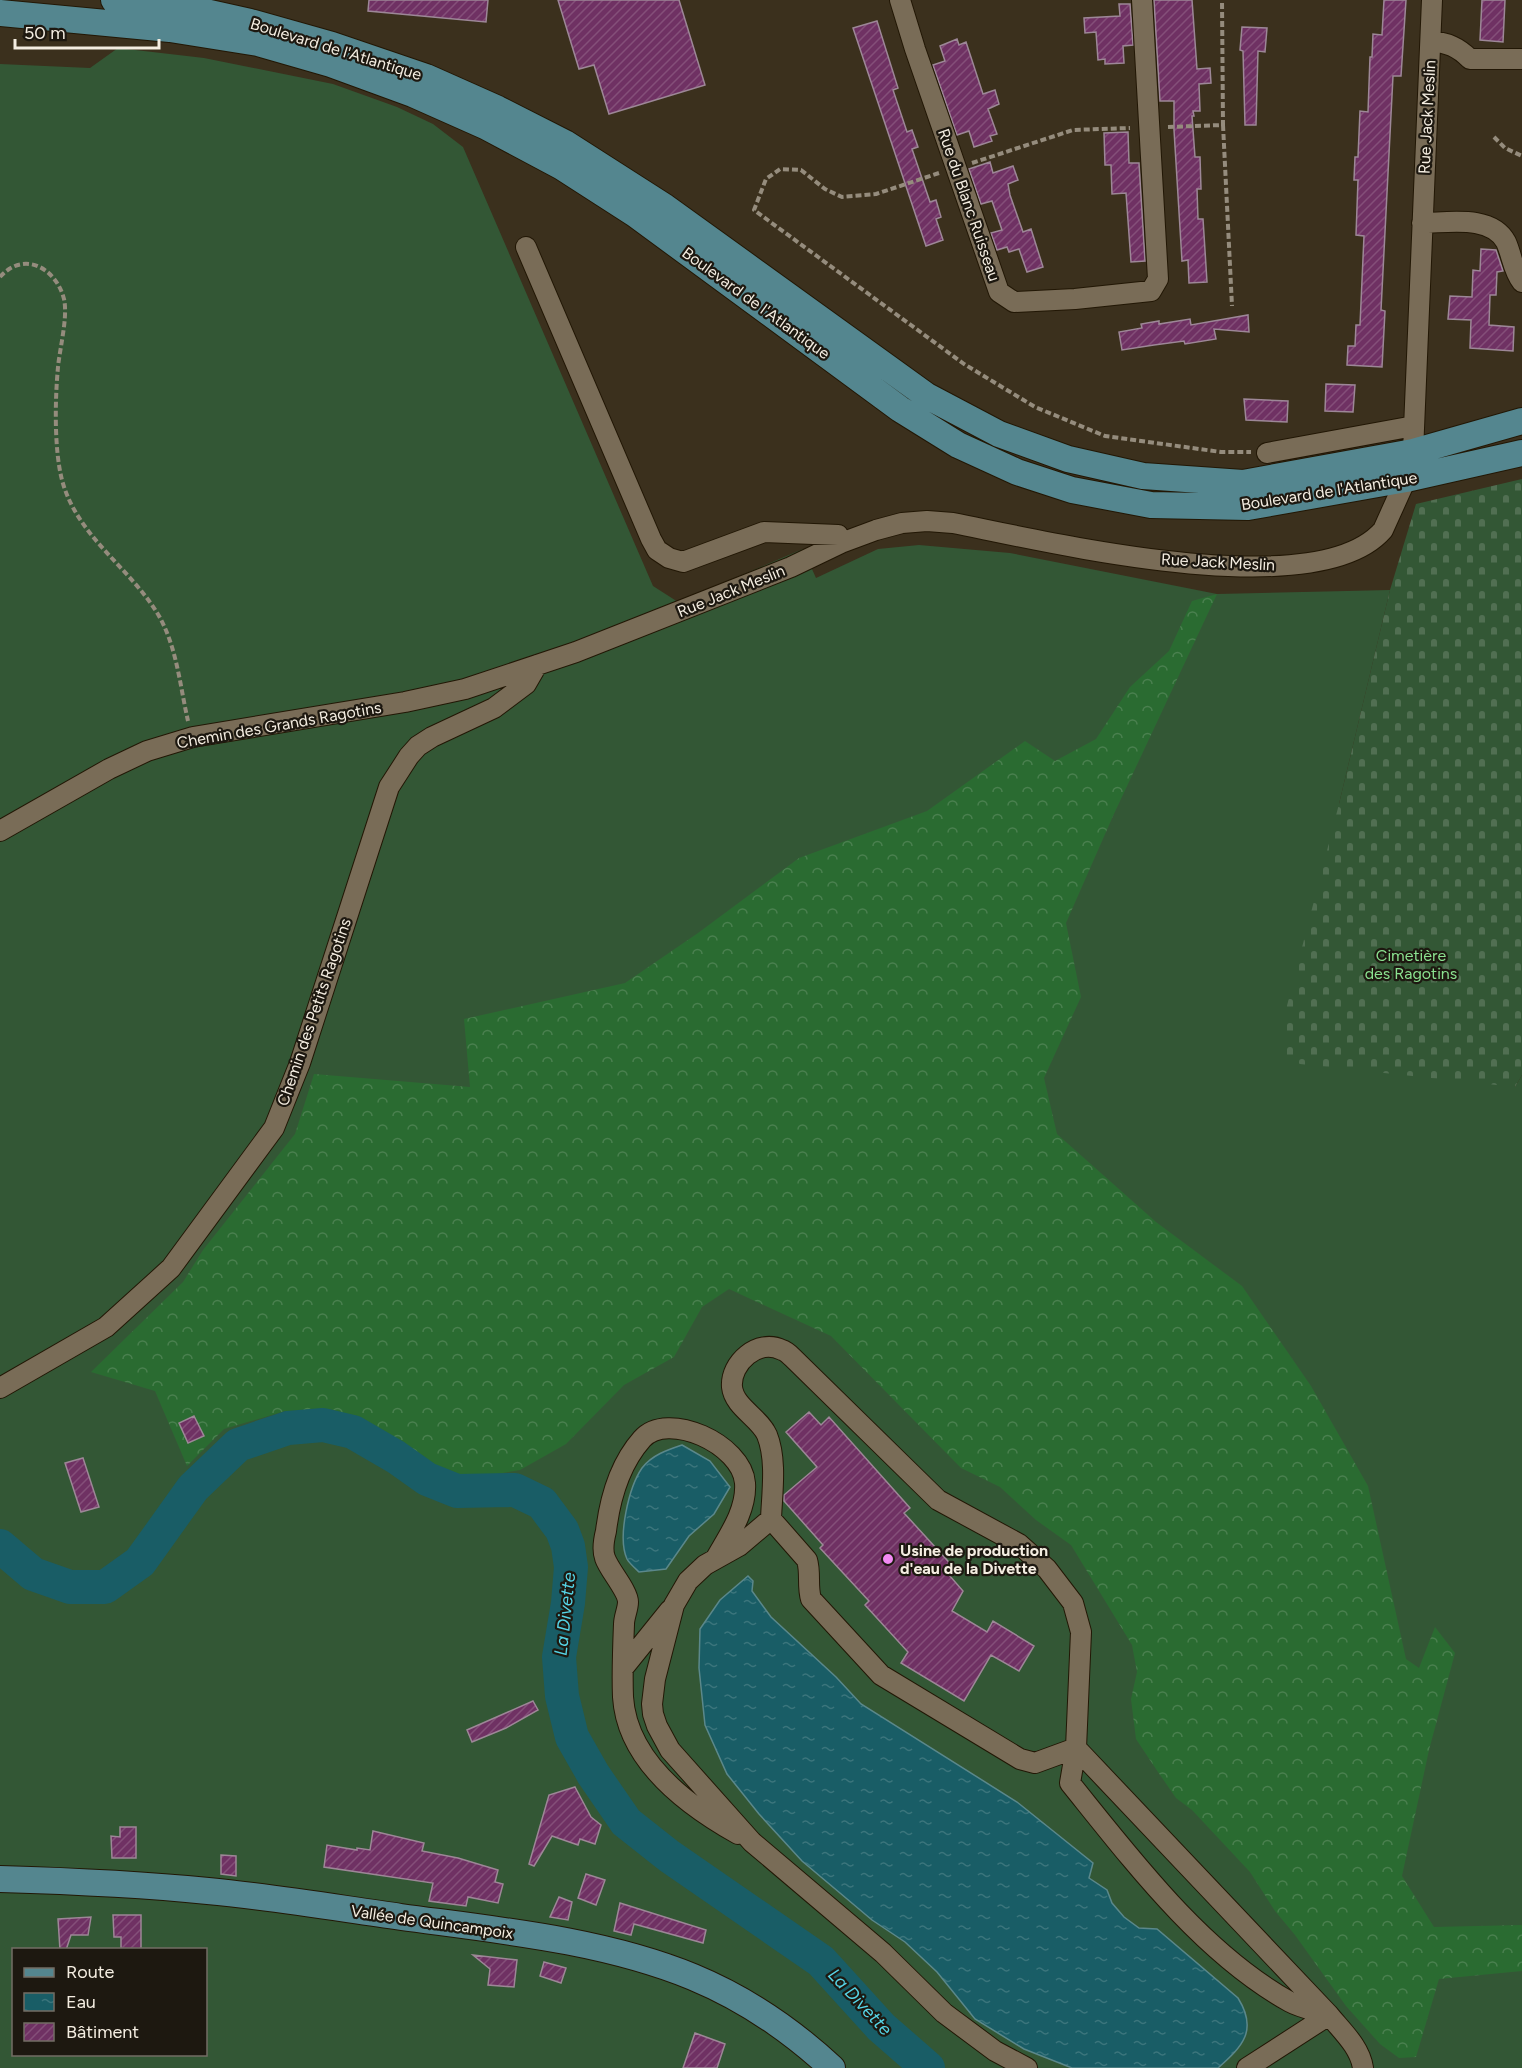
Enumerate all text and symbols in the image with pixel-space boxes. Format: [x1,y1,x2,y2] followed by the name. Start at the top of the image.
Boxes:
[15,12,159,50] scale bar
[248,14,424,84] street label: Boulevard de l'Atlantique
[24,22,66,44] text: 50 m
[1415,59,1439,175] street label: Rue Jack Meslin
[934,126,1004,284] street label: Rue du Blanc Ruisseau
[678,243,834,363] street label: Boulevard de l'Atlantique
[1240,468,1419,514] street label: Boulevard de l'Atlantique
[1160,550,1276,574] street label: Rue Jack Meslin
[674,561,788,621] street label: Rue Jack Meslin
[175,698,383,752] street label: Chemin des Grands Ragotins
[273,916,355,1108] street label: Chemin des Petits Ragotins
[1365,946,1457,983] park label: Cimetière des Ragotins
[900,1541,1048,1578] place label: Usine de production d'eau de la Divette
[881,1552,895,1566] marker: Usine de production d'eau de la Divette
[550,1571,580,1657] water label: La Divette
[350,1901,515,1943] street label: Vallée de Quincampoix
[12,1948,207,2056] legend
[66,1961,115,1983] text: Route
[823,1964,897,2040] water label: La Divette
[66,1991,96,2013] text: Eau
[66,2021,139,2043] text: Bâtiment

